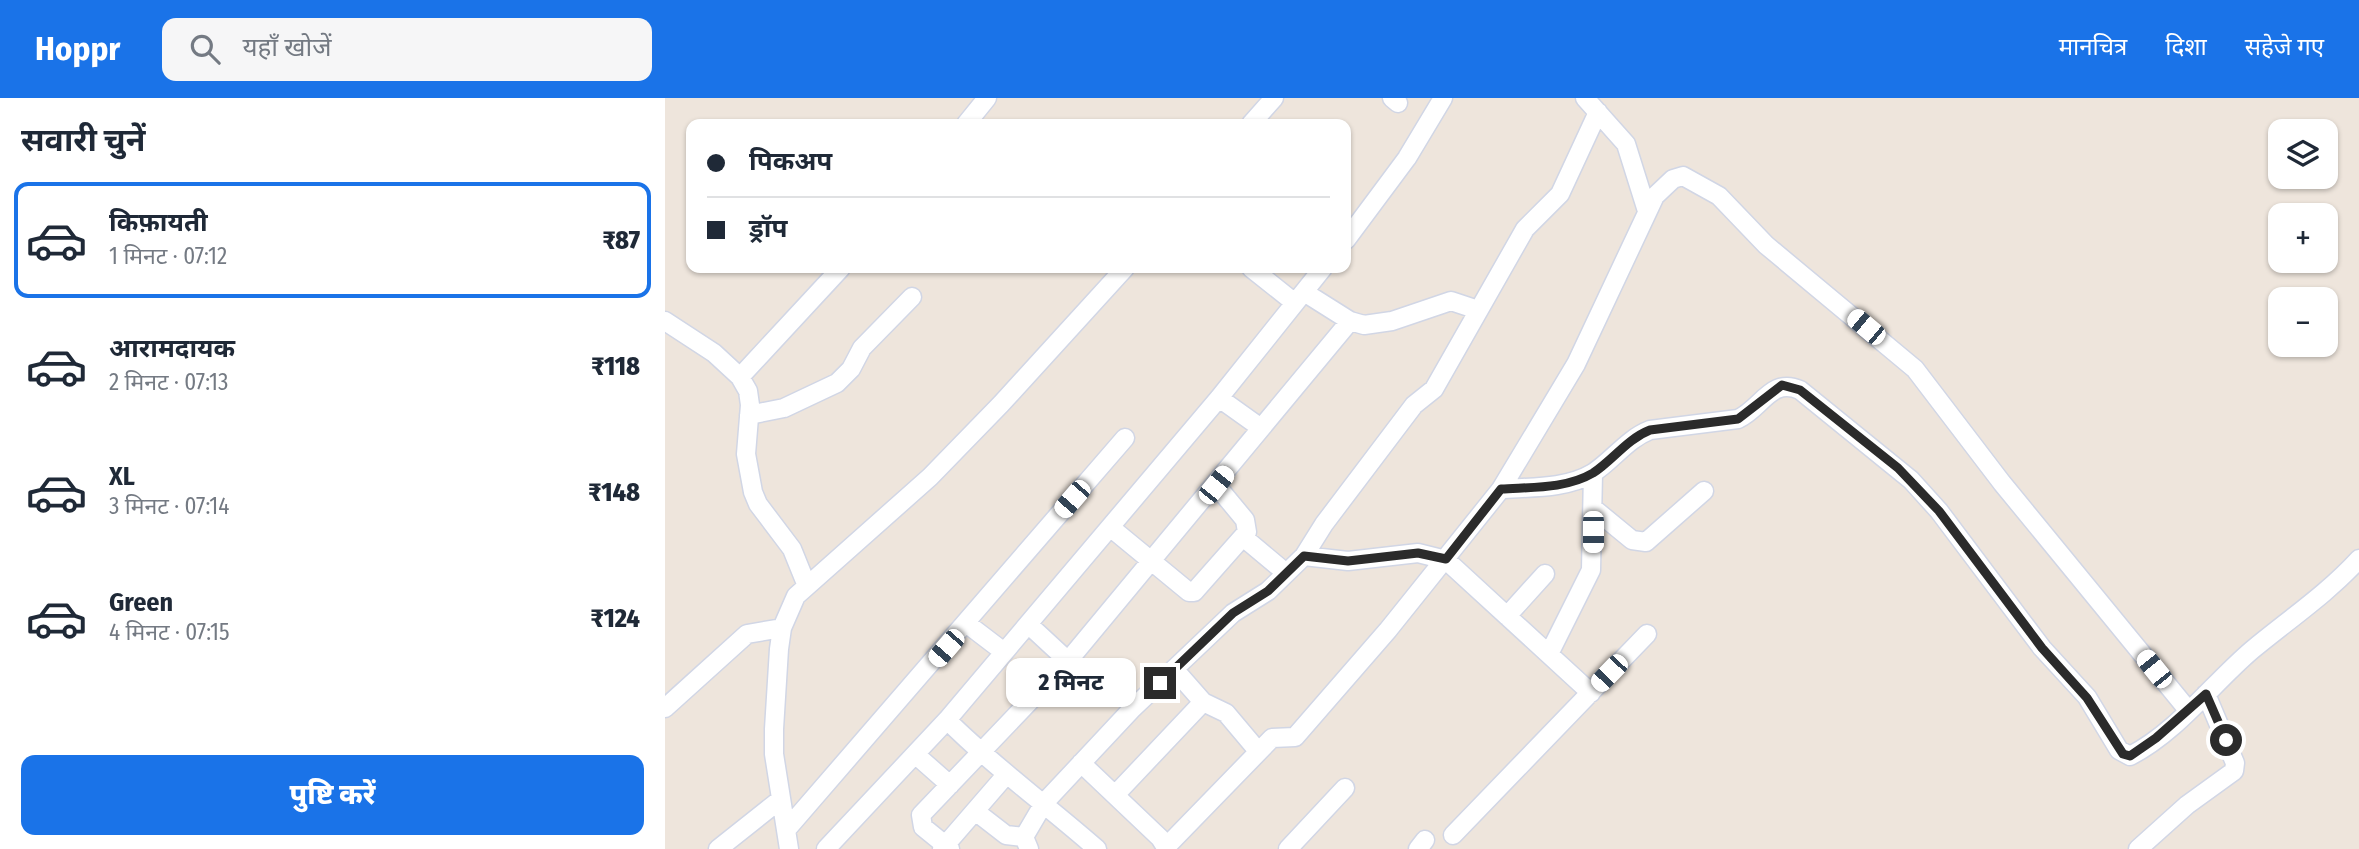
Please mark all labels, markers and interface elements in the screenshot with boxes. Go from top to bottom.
search box [162,18,652,81]
text: Hoppr [35,29,120,69]
icon: search [186,30,224,68]
text: यहाँ खोजें [242,32,331,63]
text: मानचित्र [2059,33,2127,61]
text: दिशा [2165,33,2207,61]
text: सहेजे गए [2245,33,2324,61]
map controls [2268,119,2338,357]
button: layers [2268,119,2338,189]
text: सवारी चुनें [21,121,145,159]
text: पिकअप [749,146,832,177]
button: + [2268,203,2338,273]
text: किफ़ायती [109,207,208,238]
icon: car [25,209,88,272]
text: ड्रॉप [749,213,787,244]
text: ₹87 [603,225,640,256]
text: 1 मिनट · 07:12 [109,242,227,270]
button: − [2268,287,2338,357]
car [1844,305,1889,349]
text: आरामदायक [109,333,235,364]
icon: car [25,335,88,398]
text: ₹118 [591,351,640,382]
text: 2 मिनट · 07:13 [109,368,228,396]
icon: car [25,461,88,524]
text: XL [109,461,135,492]
car [1195,462,1238,508]
car [1051,476,1094,522]
text: ₹148 [588,477,640,508]
text: 3 मिनट · 07:14 [109,492,229,520]
car [1583,511,1604,553]
icon: car [25,587,88,650]
text: Green [109,587,173,618]
text: ₹124 [591,603,640,634]
text: 4 मिनट · 07:15 [109,618,230,646]
car [925,625,968,671]
car [2133,646,2176,692]
car [1587,651,1632,695]
callout: 2 मिनट [1006,658,1135,708]
route end [1144,667,1176,699]
text: 2 मिनट [1039,668,1103,696]
route start [2210,724,2242,756]
button: पुष्टि करें [21,755,644,835]

